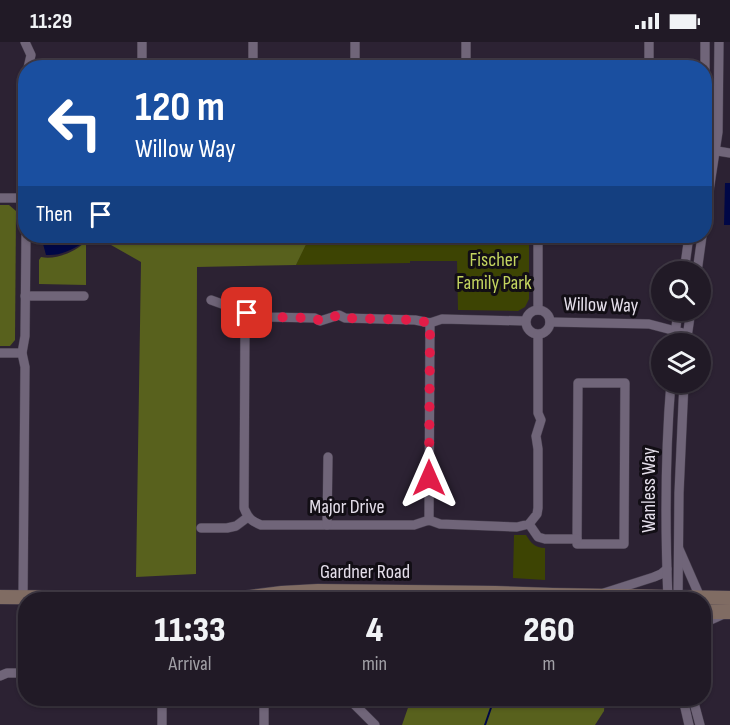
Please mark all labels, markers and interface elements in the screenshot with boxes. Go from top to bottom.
text: 11:29 [30,8,72,35]
text: 120 m [135,82,225,133]
icon: left [36,84,114,162]
text: Willow Way [135,133,236,165]
icon: arrive [84,198,117,231]
text: Then [36,201,72,228]
park label: Fischer Family Park [456,248,532,295]
map controls [651,261,711,393]
button: search [651,261,711,321]
pin [221,287,272,338]
street label: Willow Way [564,292,639,318]
icon: arrive [230,296,263,329]
button: layers [651,333,711,393]
position arrow [397,446,461,510]
street label: Wanless Way [637,447,661,533]
street label: Major Drive [309,495,385,519]
street label: Gardner Road [320,560,410,584]
text: 11:33 [154,609,226,652]
text: 4 [366,609,383,652]
text: 260 [523,609,575,652]
text: Arrival [168,652,211,676]
text: min [362,652,387,676]
text: m [543,652,555,676]

